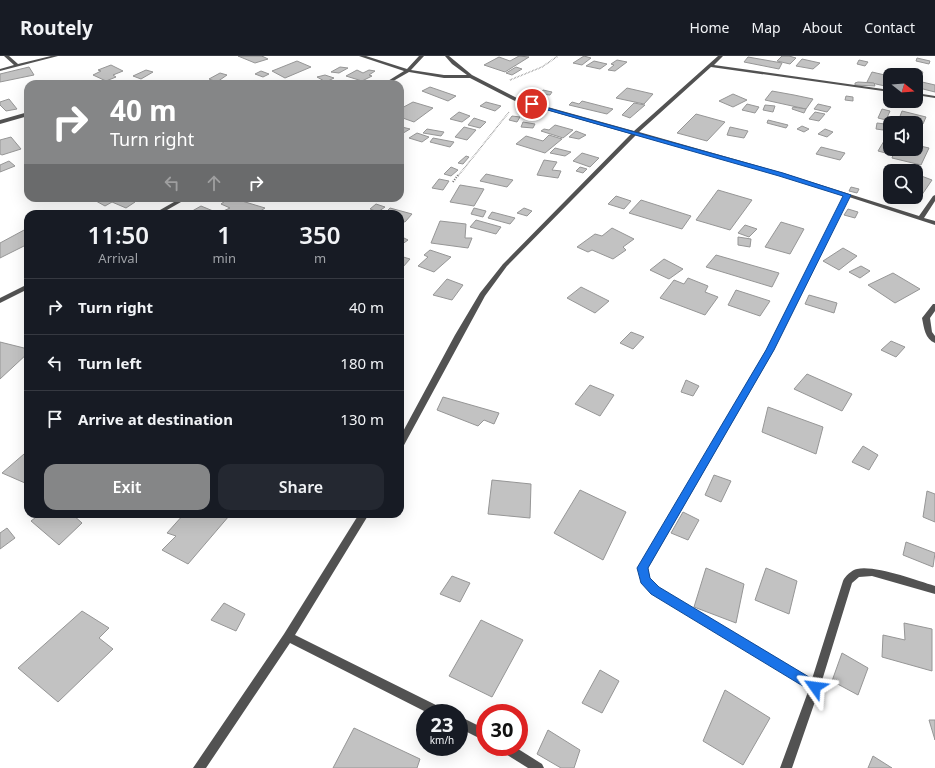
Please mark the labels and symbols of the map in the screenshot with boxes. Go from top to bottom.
north arrow [883,68,923,108]
pin [515,87,549,121]
position arrow [794,666,836,708]
speed limit sign: 30 [476,704,528,756]

